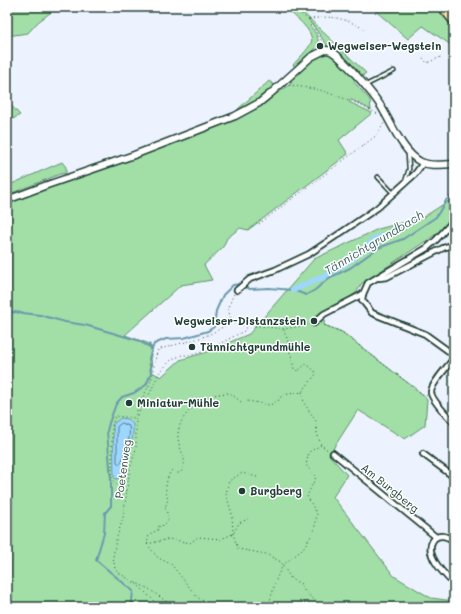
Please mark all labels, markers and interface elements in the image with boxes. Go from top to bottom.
place label: Wegweiser-Wegstein [328,38,441,53]
marker: Wegweiser-Wegstein [315,41,325,51]
water label: Tännichtgrundbach [321,206,426,278]
place label: Wegweiser-Distanzstein [174,313,306,328]
marker: Wegweiser-Distanzstein [309,316,319,326]
place label: Tännichtgrundmühle [200,339,311,354]
marker: Tännichtgrundmühle [187,342,197,352]
place label: Miniatur-Mühle [137,395,220,410]
marker: Miniatur-Mühle [124,398,134,408]
street label: Poetenweg [111,438,134,499]
street label: Am Burgberg [358,460,422,516]
place label: Burgberg [250,483,302,498]
marker: Burgberg [237,486,247,496]

